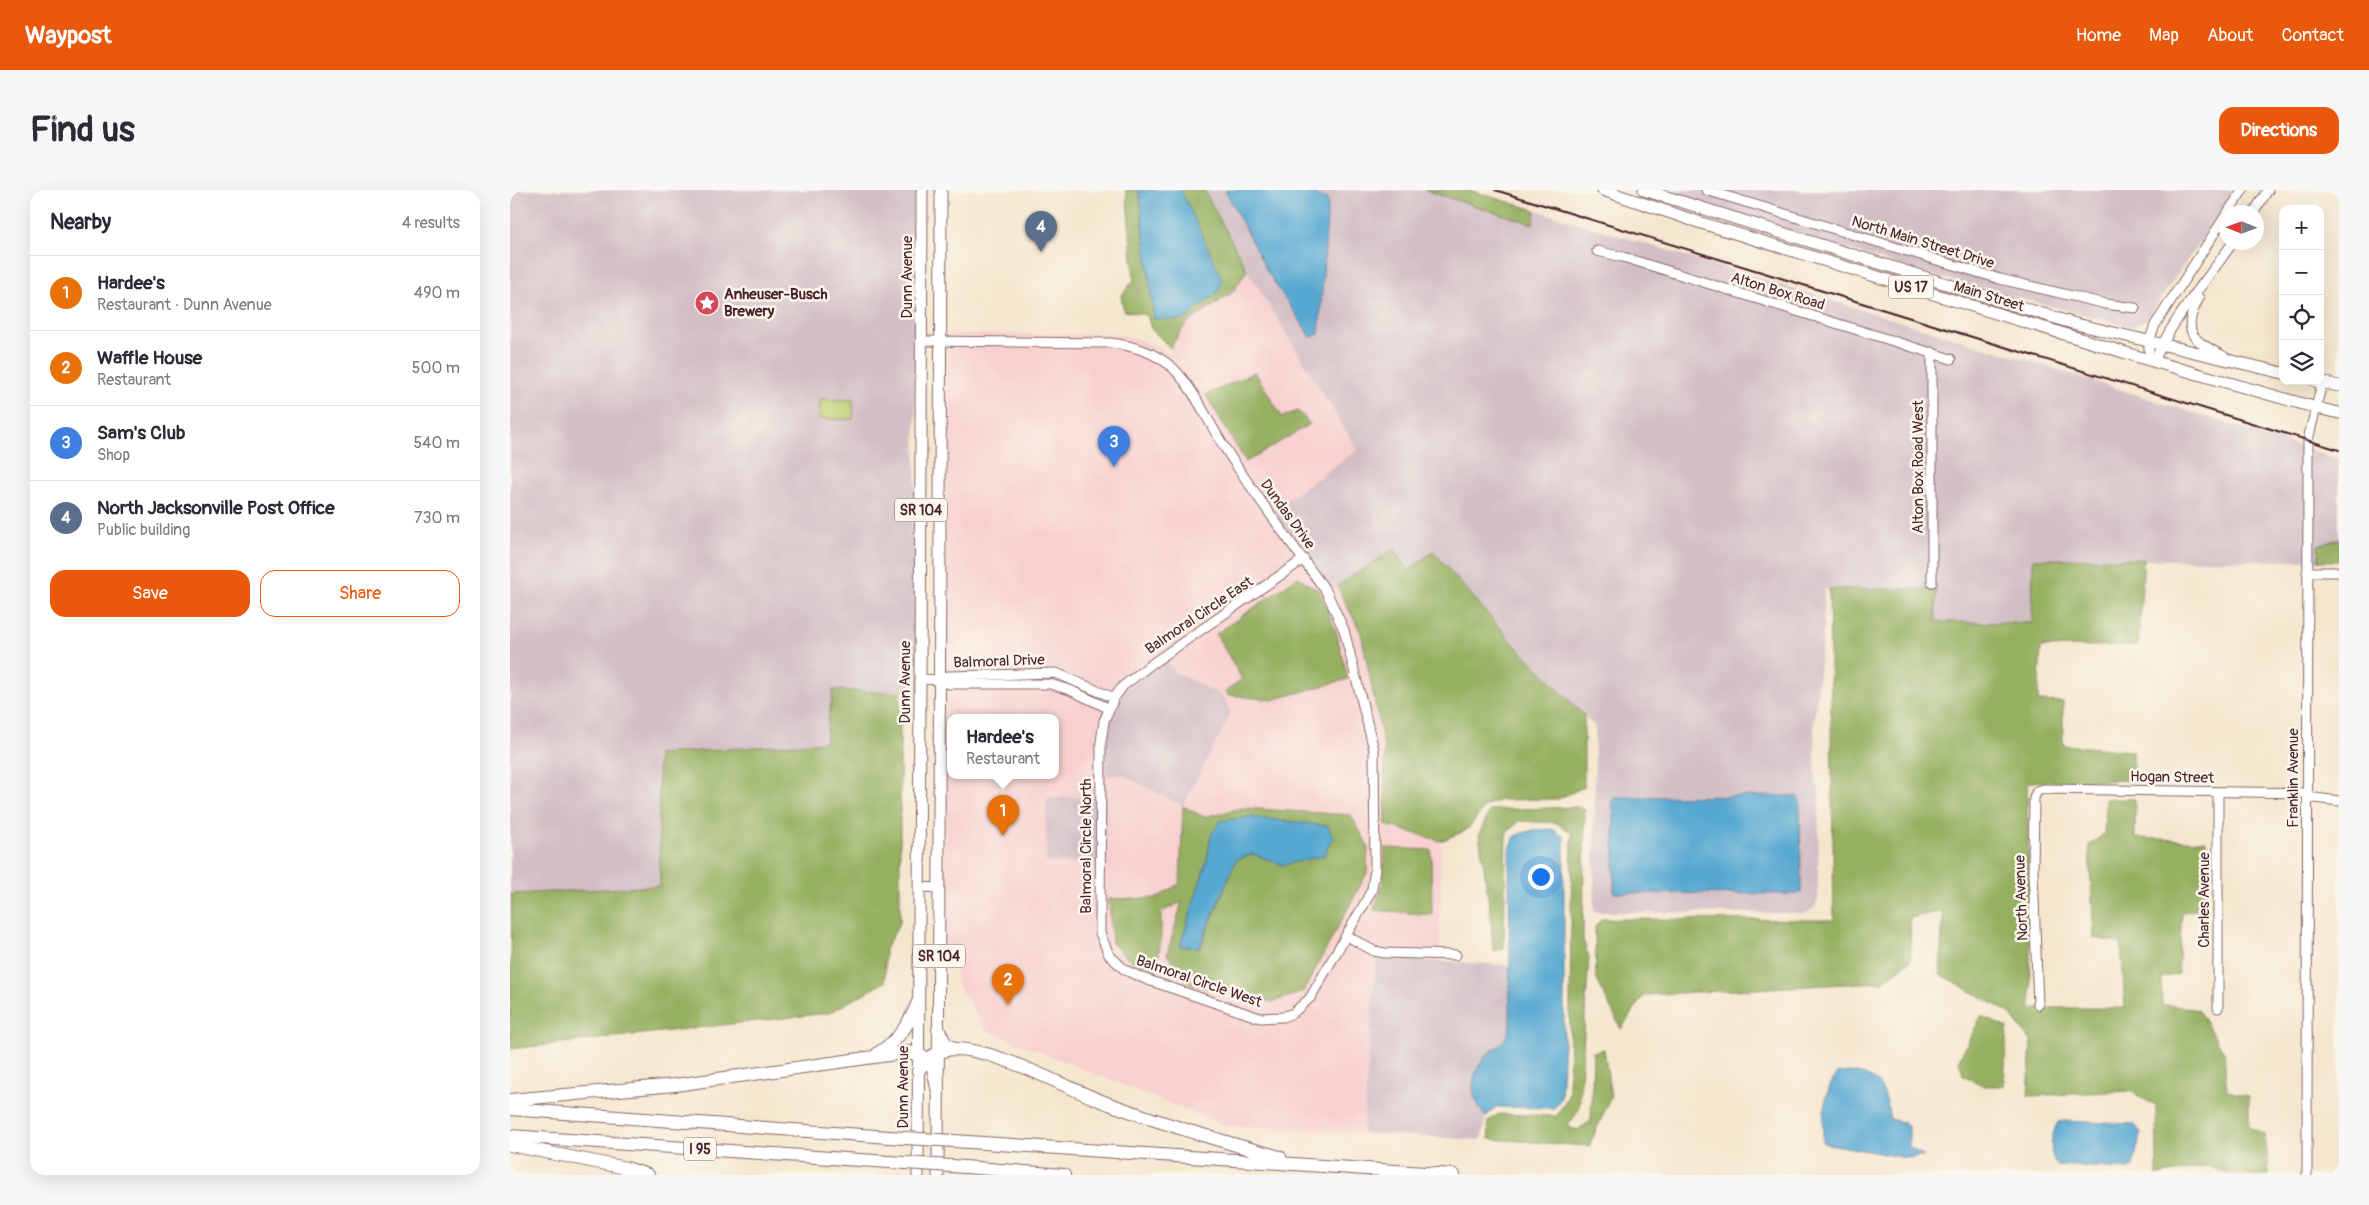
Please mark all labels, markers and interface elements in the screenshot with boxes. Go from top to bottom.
text: Waypost [25,21,112,50]
text: Home [2076,24,2121,47]
text: Map [2149,24,2179,47]
text: About [2207,24,2253,47]
text: Contact [2281,24,2344,47]
button: Directions [2219,107,2339,154]
text: Find us [30,108,135,152]
north arrow [2219,205,2264,250]
map controls [2279,205,2324,385]
button: + [2279,205,2324,250]
text: Nearby [50,209,111,236]
pin: 4 [1025,211,1057,252]
street label: North Main Street Drive [1849,212,1997,273]
text: 4 results [402,213,460,233]
street label: Dunn Avenue [898,235,917,319]
button: − [2279,250,2324,295]
street label: Alton Box Road [1729,268,1827,315]
text: Hardee's [97,271,165,295]
road number: US 17 [1888,275,1934,298]
street label: Main Street [1951,277,2027,316]
text: 1 [63,283,69,303]
text: 490 m [414,283,460,303]
place label: Anheuser-Busch Brewery [724,285,827,321]
place icon: Anheuser-Busch Brewery [694,290,720,316]
text: Restaurant · Dunn Avenue [97,295,272,315]
button: locate [2279,295,2324,340]
button: layers [2279,340,2324,385]
text: Waffle House [97,346,202,370]
text: 2 [62,358,70,378]
text: 500 m [412,358,460,378]
text: Restaurant [97,370,171,390]
street label: Alton Box Road West [1909,399,1928,534]
text: Sam's Club [97,421,185,445]
pin: 3 [1098,426,1130,467]
text: 3 [62,433,70,453]
text: 540 m [413,433,460,453]
text: Shop [97,445,130,465]
street label: Dundas Drive [1256,476,1320,553]
text: North Jacksonville Post Office [97,496,335,520]
road number: SR 104 [895,498,947,522]
text: 4 [61,508,71,528]
text: 730 m [414,508,460,528]
text: Public building [97,520,190,540]
button: Save [50,570,250,617]
button: Share [260,570,460,617]
street label: Balmoral Circle East [1142,572,1258,659]
street label: Dunn Avenue [896,640,915,724]
street label: Balmoral Drive [953,650,1046,673]
popup [947,714,1059,779]
text: Hardee's [966,725,1034,749]
street label: Franklin Avenue [2284,728,2303,828]
text: Restaurant [966,749,1040,769]
street label: Hogan Street [2130,767,2215,788]
street label: Balmoral Circle North [1077,778,1096,914]
pin: 1 [987,795,1019,836]
street label: Charles Avenue [2195,852,2214,948]
street label: North Avenue [2010,854,2032,941]
your location [1528,864,1554,890]
road number: SR 104 [913,944,965,968]
street label: Balmoral Circle West [1134,951,1265,1012]
pin: 2 [992,964,1024,1005]
street label: Dunn Avenue [894,1045,913,1129]
road number: I 95 [684,1138,716,1161]

